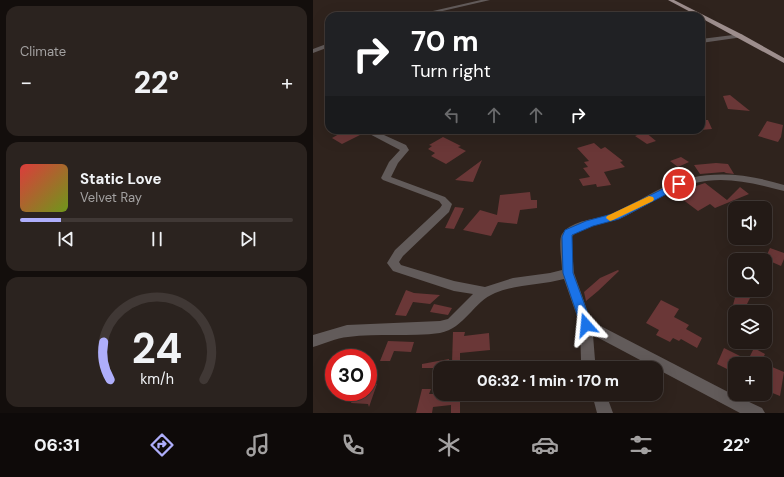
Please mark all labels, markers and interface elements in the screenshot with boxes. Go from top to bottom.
text: 70 m [411,23,479,60]
icon: right [345,28,397,80]
text: Climate [20,43,66,60]
text: Turn right [411,59,491,83]
text: 22° [134,63,179,102]
text: − [20,68,32,97]
text: + [281,68,293,97]
icon: left [441,104,463,126]
icon: ahead [483,104,505,126]
icon: ahead [525,104,547,126]
icon: right [567,104,589,126]
pin [662,167,696,201]
text: Static Love [80,169,161,189]
icon: arrive [668,173,690,195]
text: Velvet Ray [80,189,142,206]
map controls [728,201,772,401]
button: sound [728,201,772,245]
icon: previous [55,228,77,250]
icon: pause [146,228,168,250]
icon: next [237,228,259,250]
button: search [728,253,772,297]
position arrow [565,304,607,346]
button: layers [728,305,772,349]
text: 24 [131,322,182,376]
speed limit sign: 30 [325,349,377,401]
button: + [728,357,772,401]
text: km/h [140,370,173,388]
text: 06:32 · 1 min · 170 m [477,371,619,391]
icon: directions [148,431,176,459]
icon: music [244,431,272,459]
icon: phone [339,431,367,459]
icon: climate [435,431,463,459]
icon: car [531,431,559,459]
icon: filters [627,431,655,459]
text: 06:31 [34,433,80,457]
text: 22° [723,433,750,457]

